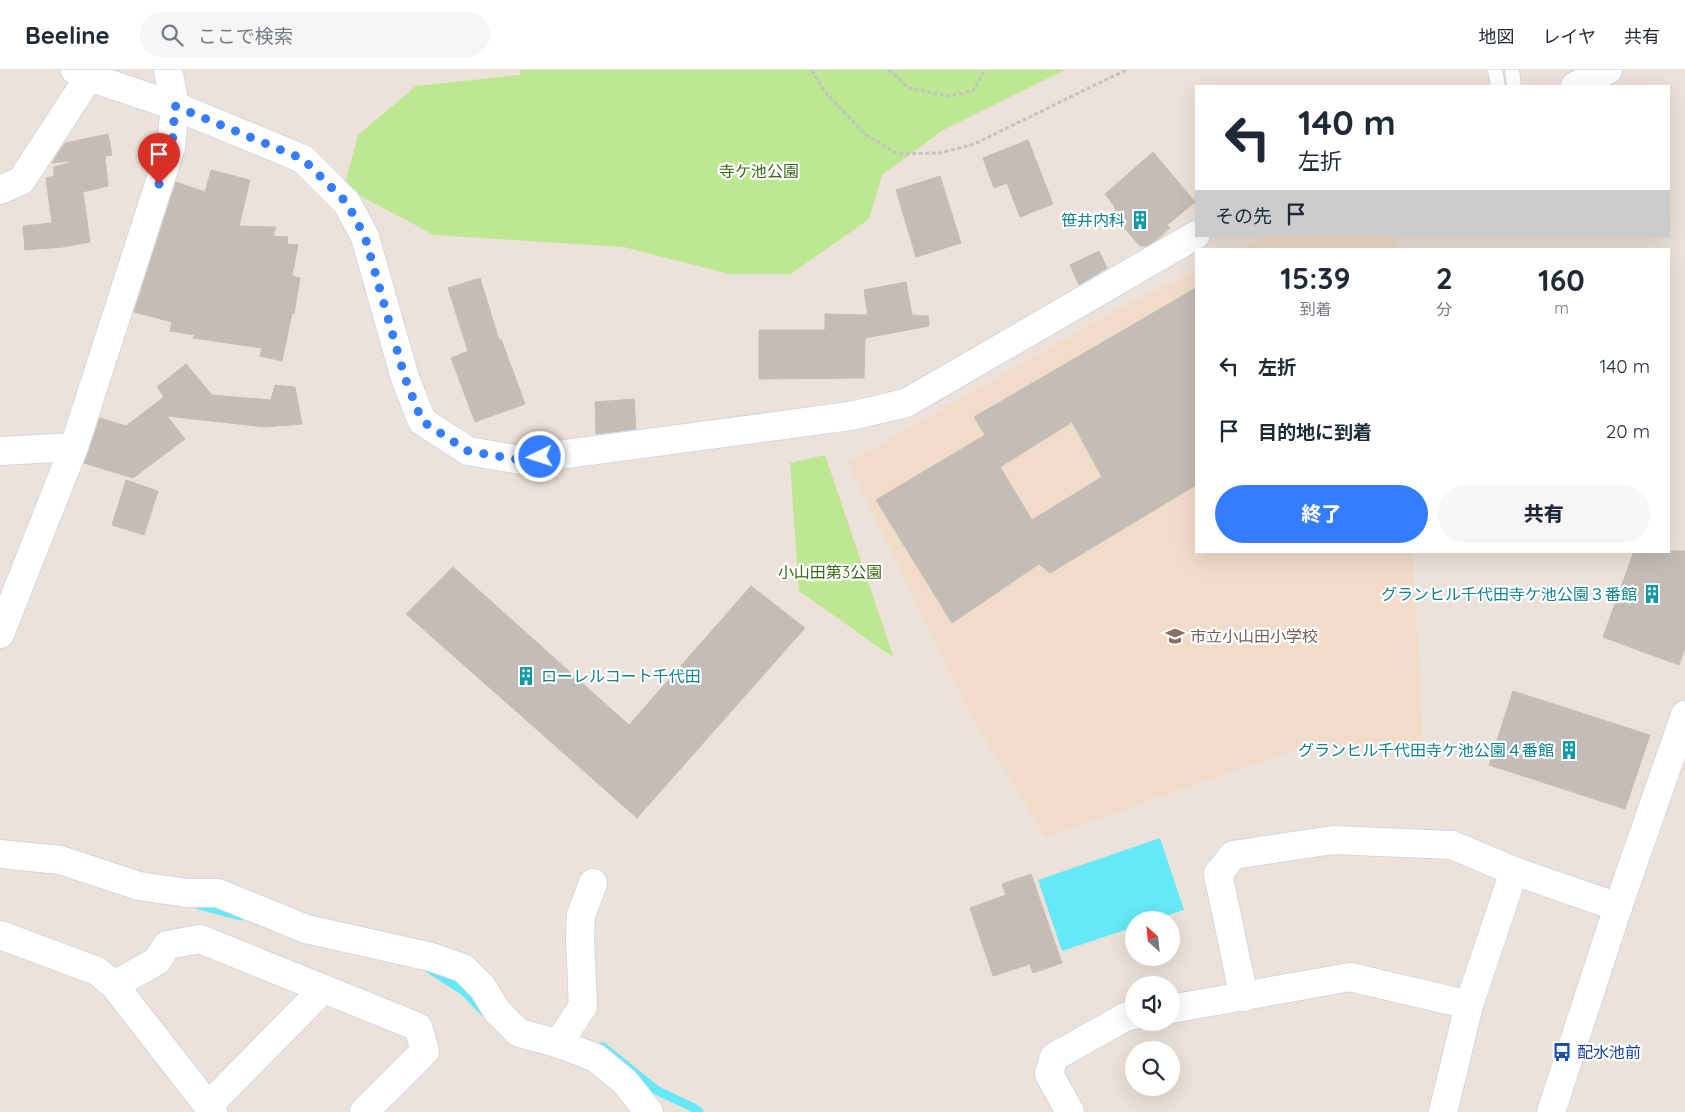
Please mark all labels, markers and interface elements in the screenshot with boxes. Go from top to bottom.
search box [140,12,490,57]
text: Beeline [25,20,110,50]
icon: search [158,21,186,49]
text: ここで検索 [198,24,293,48]
text: 地図 [1479,25,1515,48]
text: レイヤ [1543,25,1596,48]
text: 共有 [1624,25,1660,48]
text: 140 m [1298,100,1396,144]
icon: left [1215,105,1280,170]
pin [138,133,180,184]
icon: arrive [145,140,173,168]
text: 左折 [1298,147,1342,175]
park label: 寺ケ池公園 [719,161,799,181]
icon: arrive [1282,200,1310,228]
text: その先 [1215,204,1272,228]
building icon: 笹井内科 [1129,209,1151,231]
place label: 笹井内科 [1061,210,1125,230]
text: 15:39 [1280,259,1351,297]
text: 2 [1436,259,1453,297]
text: 160 [1538,261,1585,299]
text: m [1554,298,1569,318]
text: 到着 [1299,299,1331,319]
text: 分 [1436,299,1452,319]
icon: left [1215,352,1243,380]
text: 140 m [1599,354,1650,378]
text: 左折 [1258,355,1296,379]
icon: arrive [1215,417,1243,445]
text: 20 m [1606,419,1650,443]
text: 目的地に到着 [1258,420,1372,444]
position arrow [513,430,565,482]
button: 終了 [1215,485,1428,543]
button: 共有 [1438,485,1650,543]
park label: 小山田第3公園 [778,562,882,582]
building icon: グランヒル千代田寺ケ池公園３番館 [1641,583,1663,605]
place label: グランヒル千代田寺ケ池公園３番館 [1381,584,1637,604]
school or university icon: 市立小山田小学校 [1164,625,1186,647]
place label: 市立小山田小学校 [1190,626,1318,646]
building icon: ローレルコート千代田 [515,665,537,687]
place label: ローレルコート千代田 [541,666,701,686]
building icon: グランヒル千代田寺ケ池公園４番館 [1558,739,1580,761]
place label: グランヒル千代田寺ケ池公園４番館 [1298,740,1554,760]
north arrow [1125,911,1180,966]
map controls [1125,911,1180,1096]
button: sound [1125,976,1180,1031]
button: search [1125,1041,1180,1096]
bus stop icon: 配水池前 [1551,1041,1573,1063]
place label: 配水池前 [1577,1042,1641,1062]

